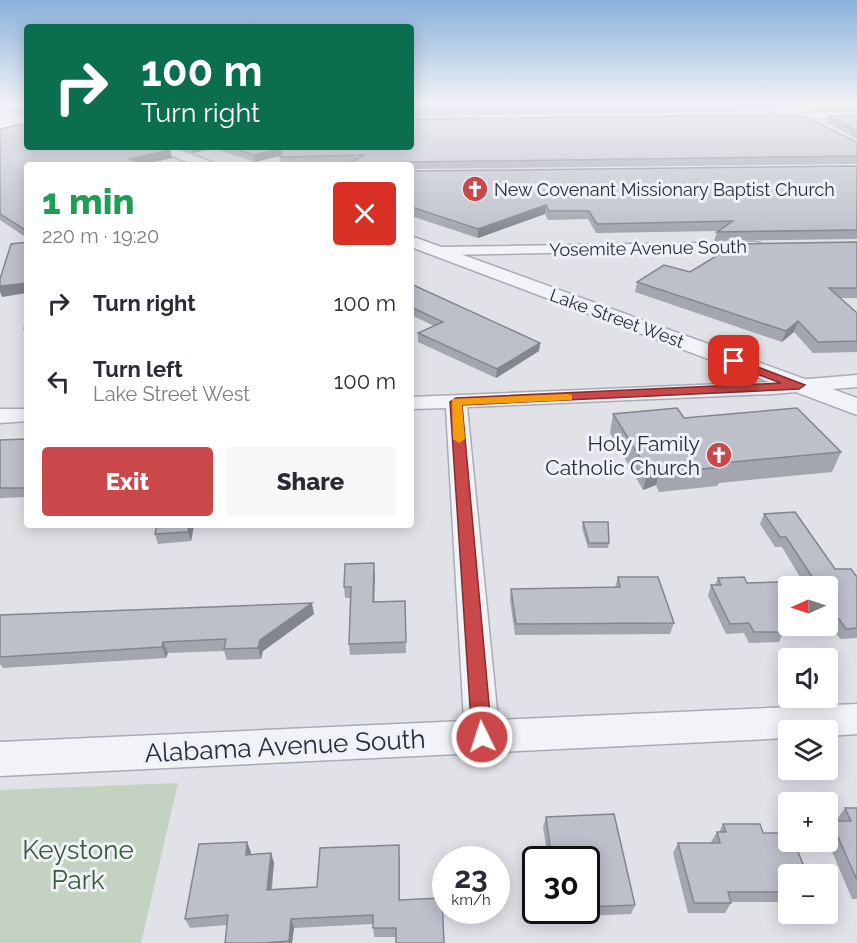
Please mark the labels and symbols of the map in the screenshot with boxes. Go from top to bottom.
church icon: New Covenant Missionary Baptist Church [460,174,490,204]
place label: New Covenant Missionary Baptist Church [494,179,835,200]
street label: Yosemite Avenue South [549,236,747,260]
street label: Lake Street West [547,284,687,352]
pin [708,335,759,386]
place label: Holy Family Catholic Church [545,431,700,480]
church icon: Holy Family Catholic Church [704,440,734,470]
north arrow [778,576,838,636]
position arrow [450,705,514,769]
street label: Alabama Avenue South [144,724,426,768]
park label: Keystone Park [22,835,134,895]
speed limit sign: 30 [522,846,600,924]

